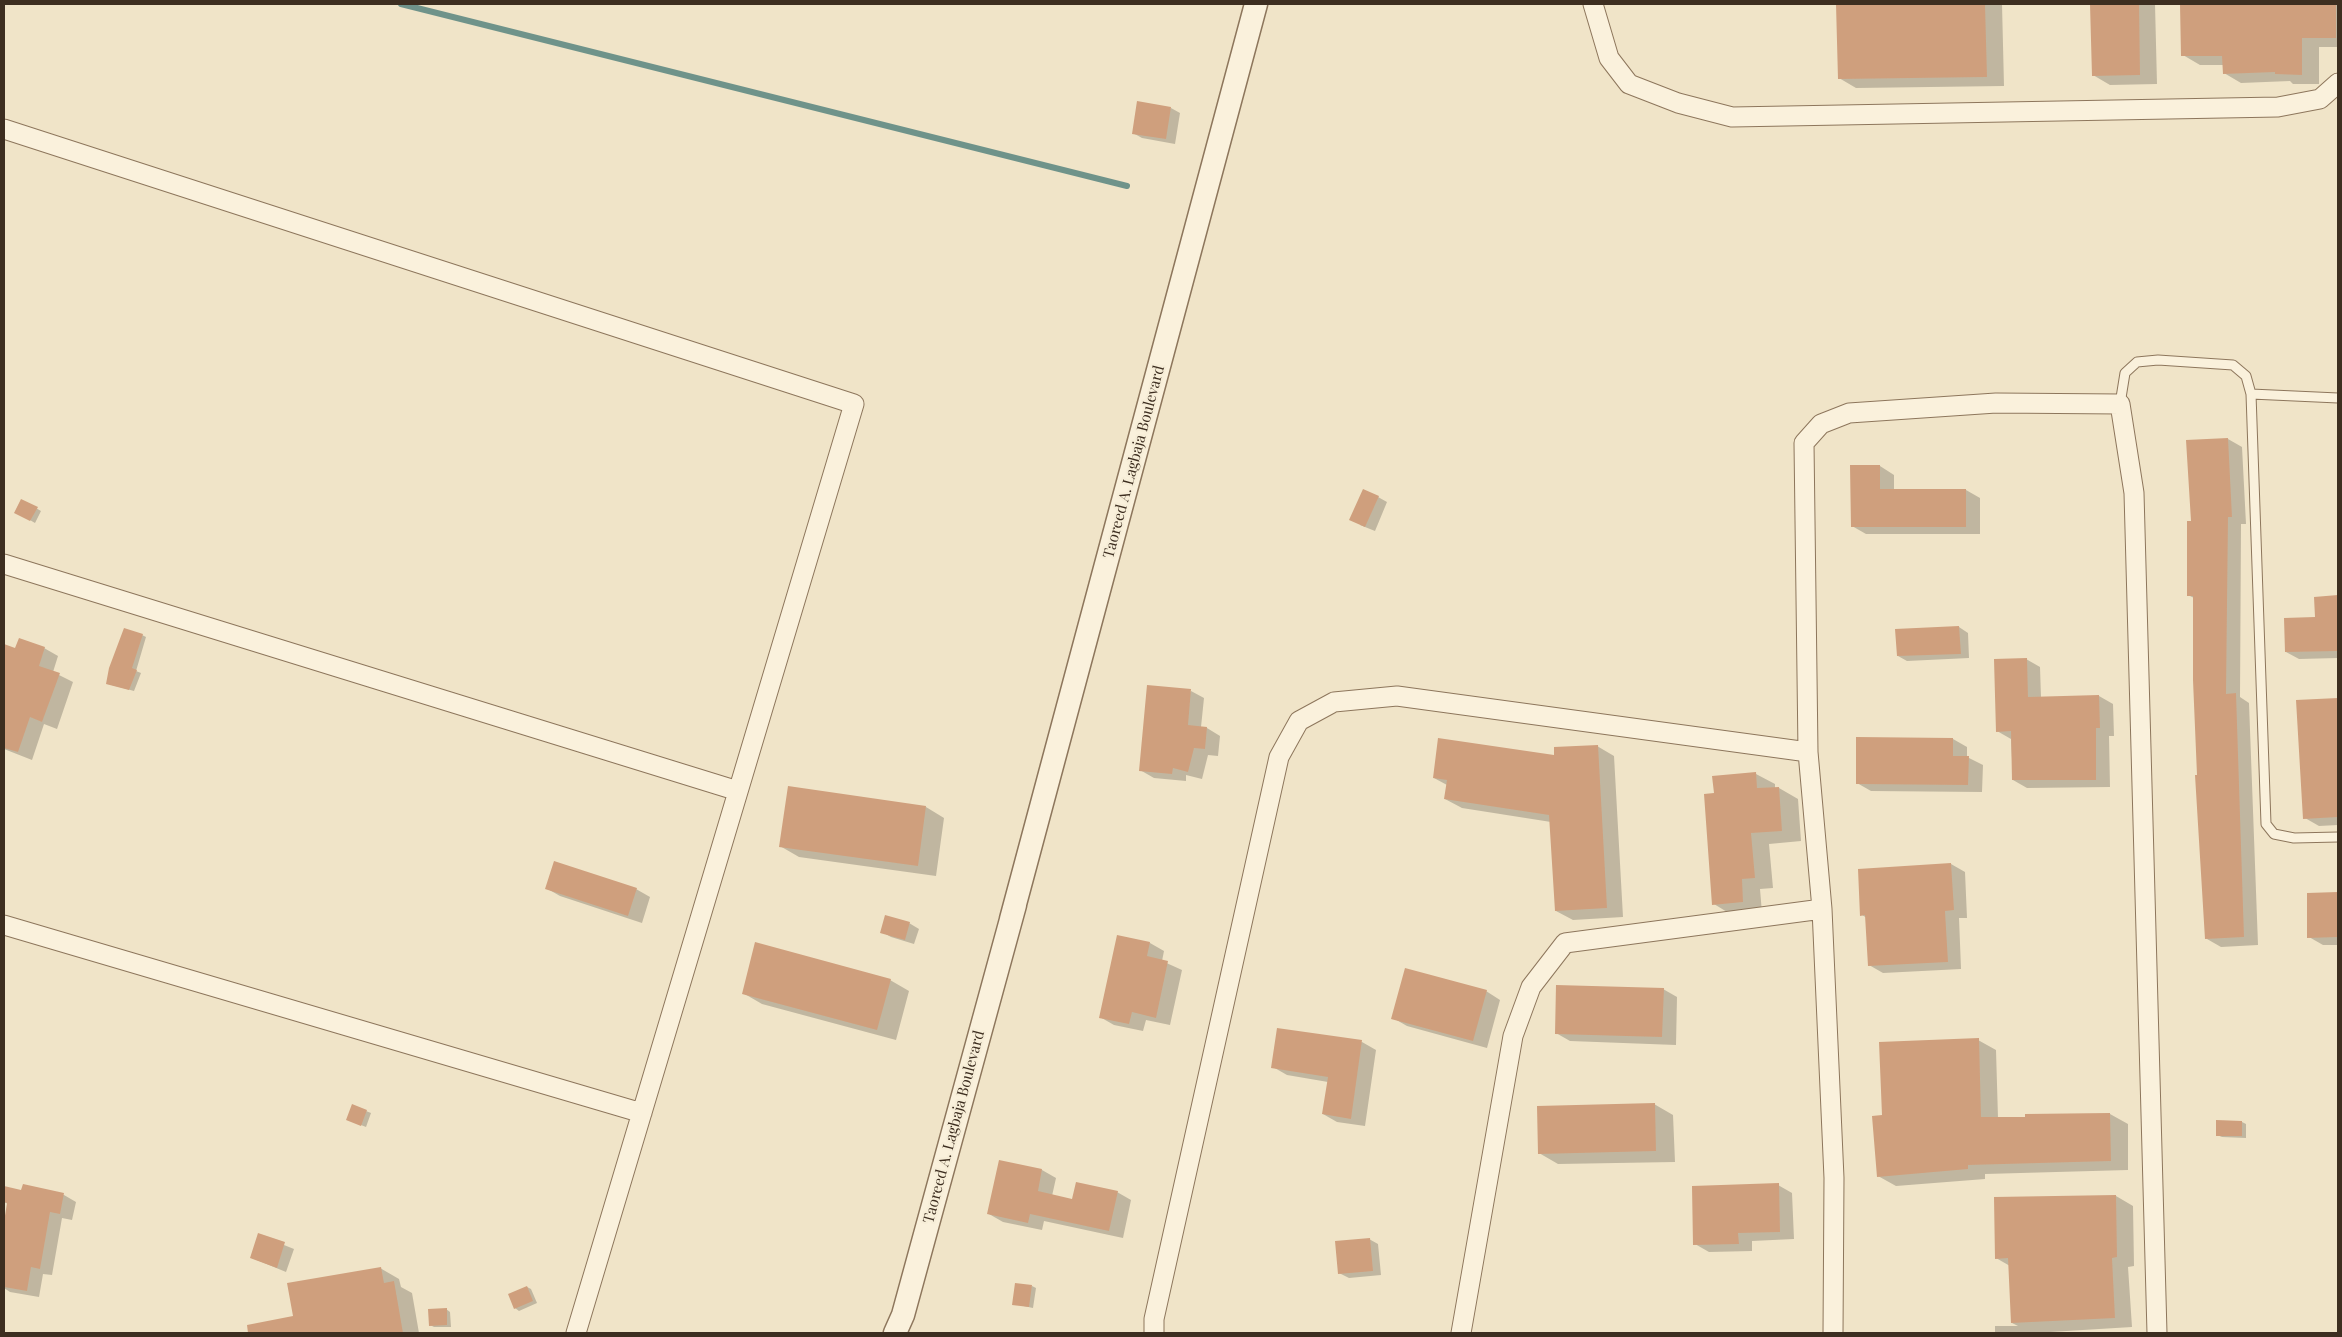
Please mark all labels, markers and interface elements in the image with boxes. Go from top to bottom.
street label: Taoreed A. Lagbaja Boulevard [1100,364,1168,560]
street label: Taoreed A. Lagbaja Boulevard [920,1029,988,1225]

